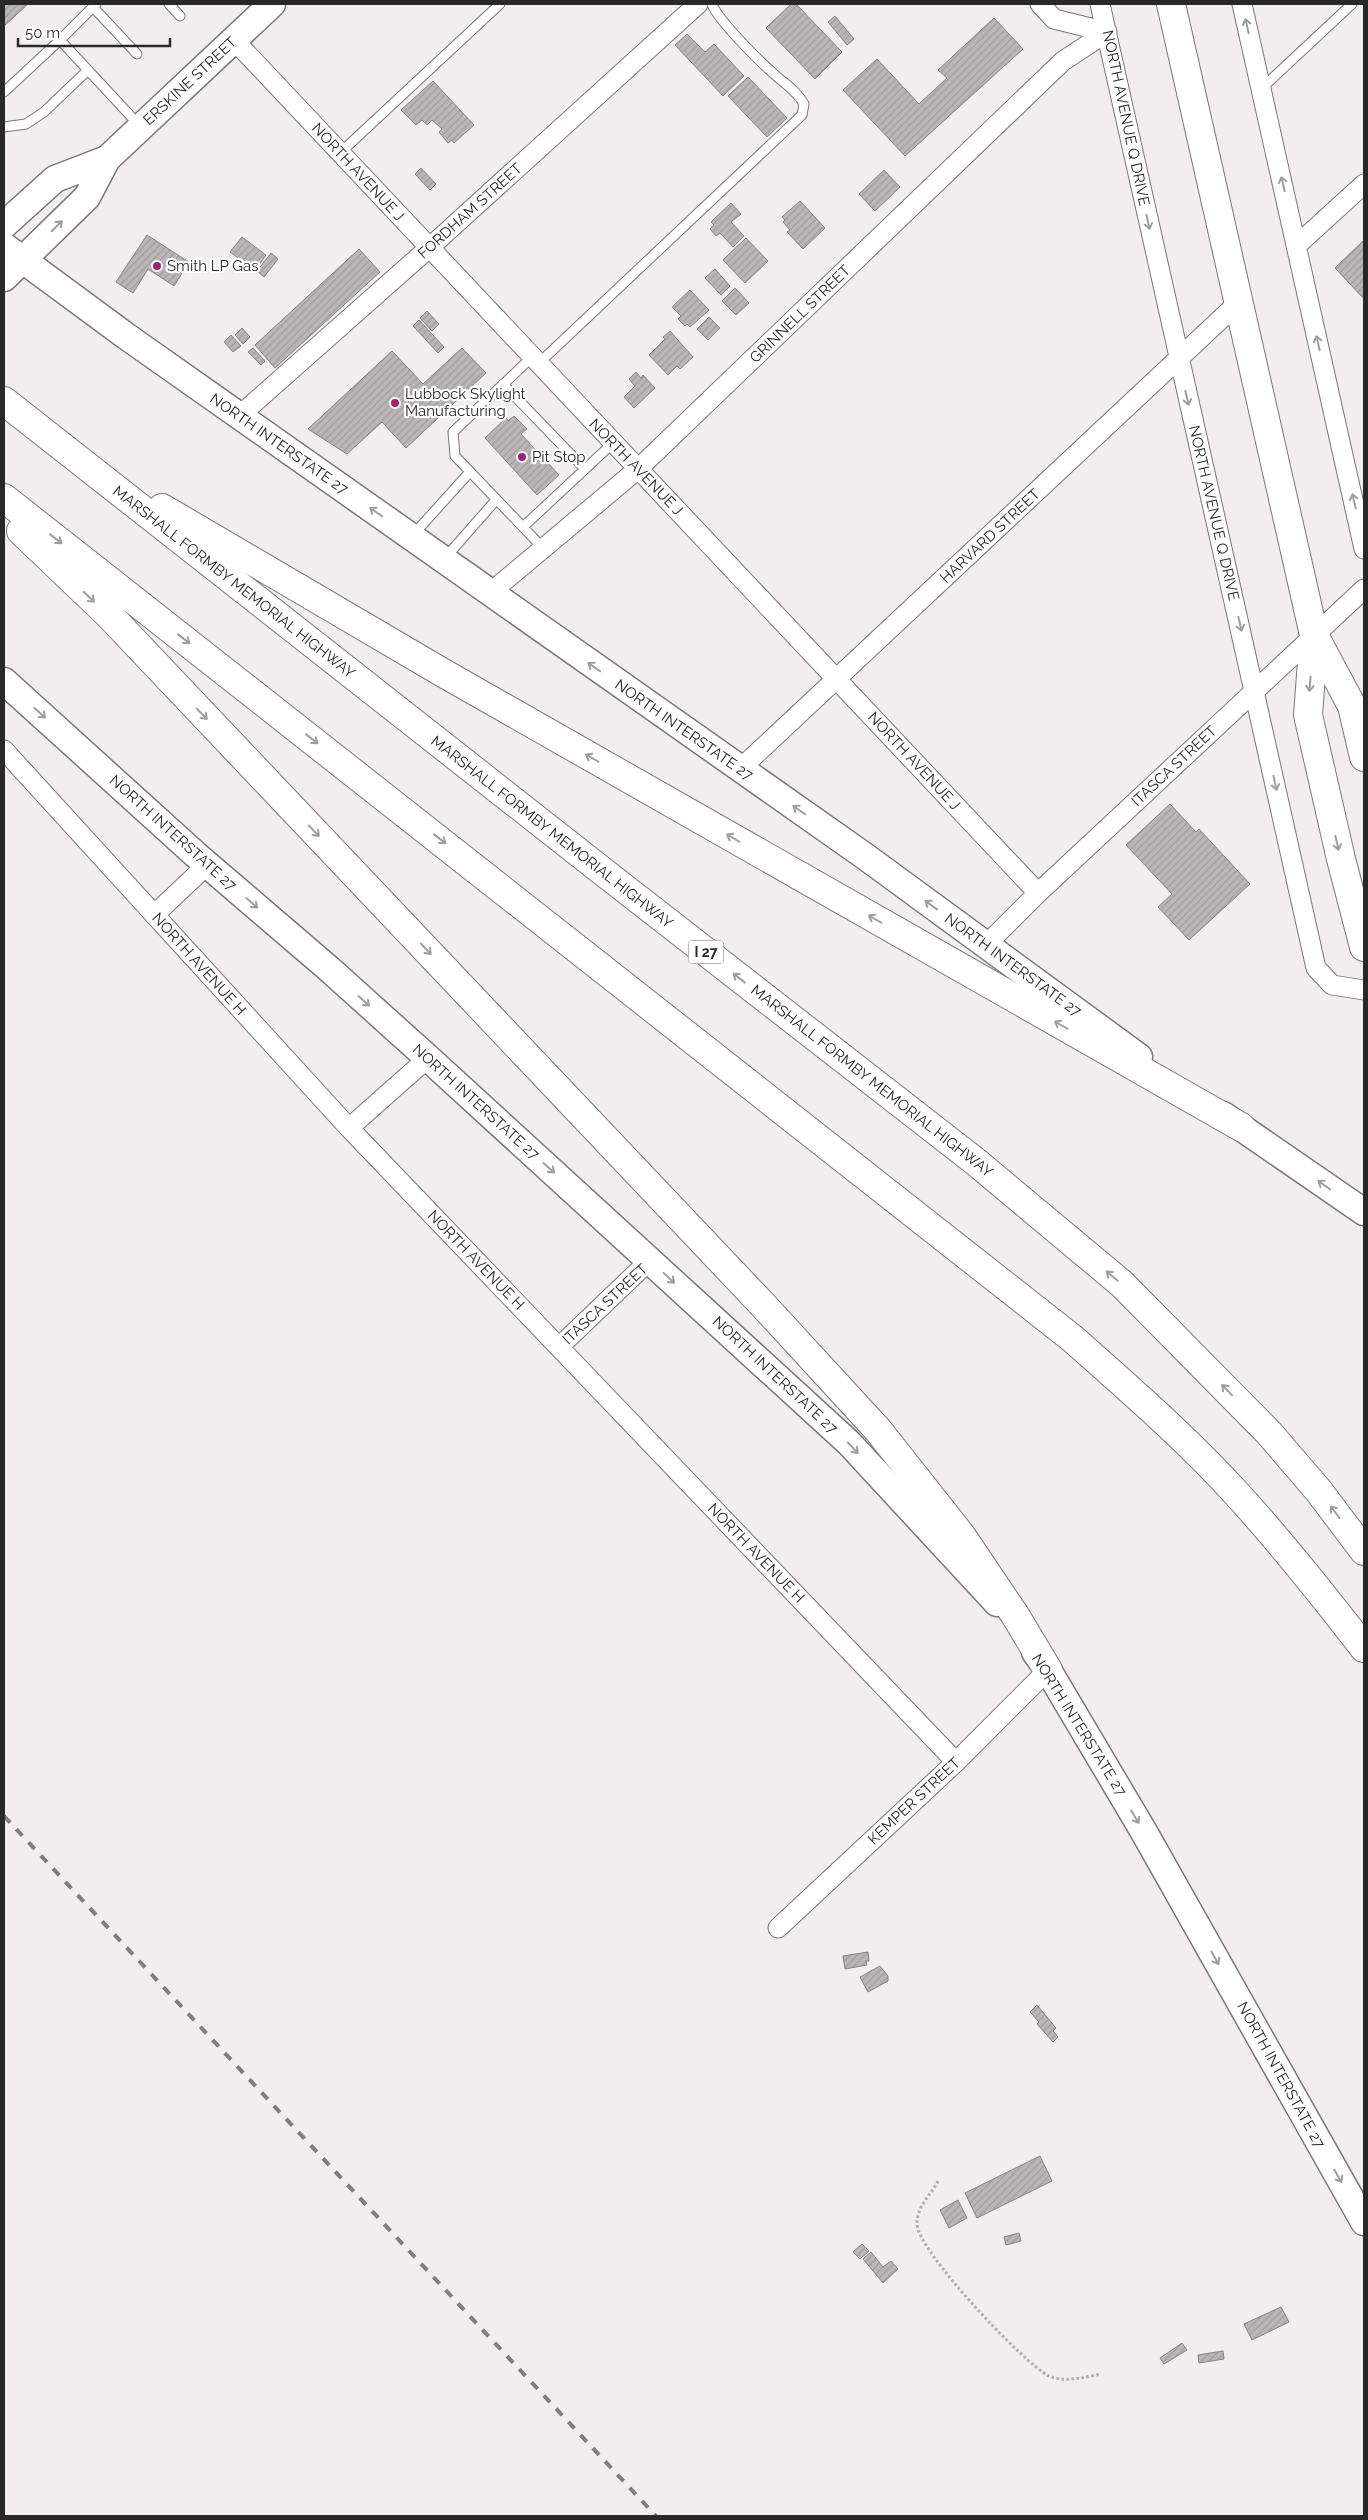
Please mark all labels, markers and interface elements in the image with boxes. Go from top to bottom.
scale bar [18,15,170,47]
one-way arrow [1242,18,1251,34]
text: 50 m [25,24,60,42]
street label: NORTH AVENUE Q DRIVE [1099,29,1153,207]
street label: ERSKINE STREET [139,33,241,129]
street label: NORTH AVENUE J [308,119,408,225]
street label: FORDHAM STREET [414,159,526,263]
one-way arrow [1277,177,1287,193]
one-way arrow [1144,214,1153,230]
one-way arrow [51,220,63,232]
place label: Smith LP Gas [167,257,258,275]
marker: Smith LP Gas [151,260,163,272]
street label: GRINNELL STREET [746,261,854,367]
one-way arrow [1313,335,1322,351]
place label: Lubbock Skylight Manufacturing [405,385,526,420]
street label: NORTH INTERSTATE 27 [207,390,351,498]
one-way arrow [1183,390,1192,406]
marker: Lubbock Skylight Manufacturing [389,397,401,409]
street label: NORTH AVENUE J [585,415,687,519]
street label: NORTH AVENUE Q DRIVE [1185,424,1243,602]
place label: Pit Stop [532,448,586,466]
marker: Pit Stop [516,451,528,463]
street label: MARSHALL FORMBY MEMORIAL HIGHWAY [109,482,359,682]
street label: HARVARD STREET [936,485,1044,587]
one-way arrow [1348,494,1358,510]
one-way arrow [369,507,383,518]
one-way arrow [49,534,63,544]
one-way arrow [83,591,96,603]
one-way arrow [1236,616,1245,632]
one-way arrow [177,634,191,644]
one-way arrow [587,662,601,672]
one-way arrow [1306,675,1315,691]
street label: NORTH INTERSTATE 27 [612,676,756,784]
one-way arrow [196,707,208,720]
one-way arrow [33,708,46,719]
street label: NORTH AVENUE J [864,708,964,814]
street label: ITASCA STREET [1128,722,1220,810]
street label: MARSHALL FORMBY MEMORIAL HIGHWAY [427,732,677,932]
one-way arrow [305,734,319,744]
one-way arrow [586,752,600,762]
street label: NORTH INTERSTATE 27 [106,771,240,895]
one-way arrow [1271,775,1280,791]
one-way arrow [792,805,806,815]
one-way arrow [308,825,320,838]
one-way arrow [726,833,741,843]
one-way arrow [433,834,446,845]
one-way arrow [1333,834,1342,850]
one-way arrow [246,898,259,909]
one-way arrow [924,900,938,910]
street label: NORTH AVENUE H [148,909,250,1019]
street label: NORTH INTERSTATE 27 [941,909,1085,1021]
one-way arrow [868,913,882,923]
road number: I 27 [688,940,724,964]
one-way arrow [420,943,432,956]
one-way arrow [733,972,746,983]
street label: MARSHALL FORMBY MEMORIAL HIGHWAY [747,981,997,1181]
one-way arrow [358,995,371,1006]
one-way arrow [1054,1020,1069,1030]
street label: NORTH INTERSTATE 27 [409,1040,543,1164]
one-way arrow [543,1163,556,1174]
one-way arrow [1317,1180,1331,1190]
street label: NORTH AVENUE H [424,1206,528,1314]
street label: ITASCA STREET [559,1260,651,1348]
one-way arrow [1106,1270,1119,1281]
one-way arrow [663,1272,676,1284]
street label: NORTH INTERSTATE 27 [709,1312,841,1438]
one-way arrow [1221,1384,1233,1397]
one-way arrow [847,1441,859,1454]
street label: NORTH AVENUE H [704,1499,808,1607]
one-way arrow [1329,1506,1340,1519]
street label: NORTH INTERSTATE 27 [1028,1651,1130,1799]
street label: KEMPER STREET [864,1754,964,1848]
one-way arrow [1130,1810,1140,1825]
one-way arrow [1211,1951,1221,1965]
street label: NORTH INTERSTATE 27 [1233,1999,1329,2151]
one-way arrow [1334,2168,1344,2183]

